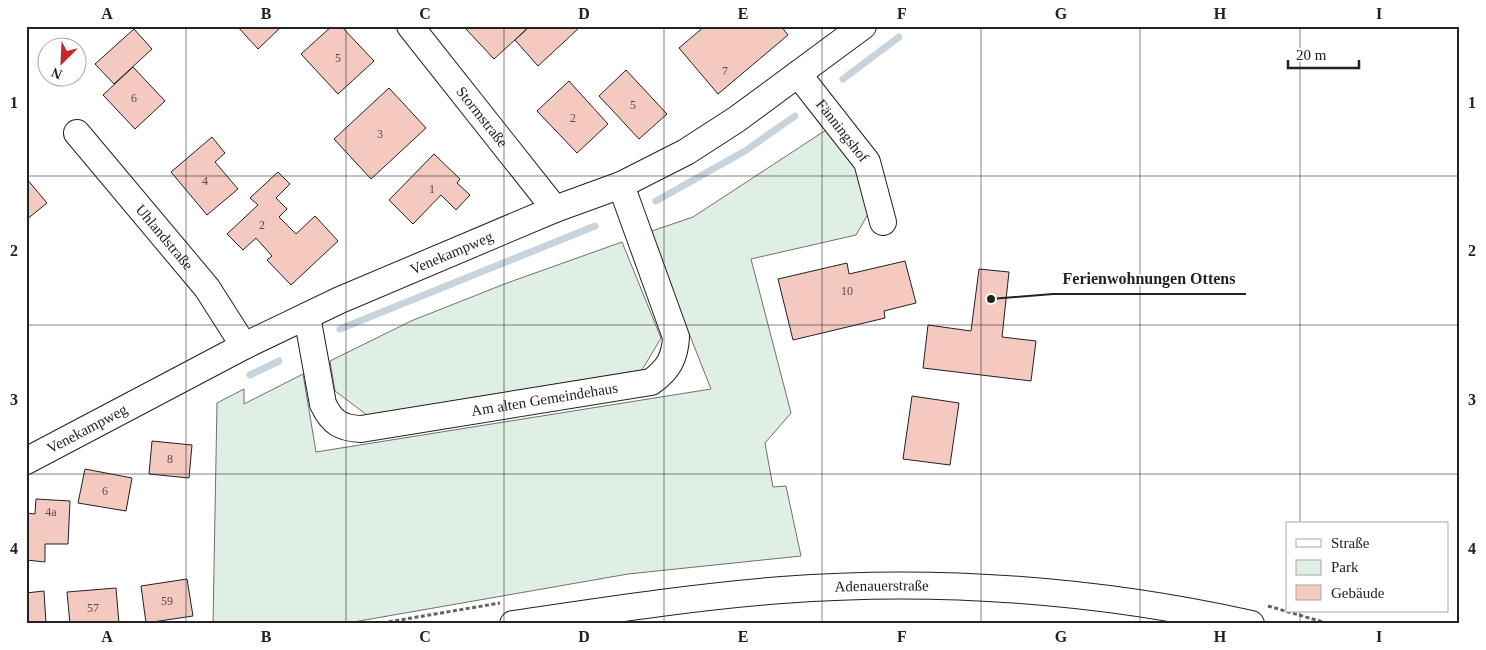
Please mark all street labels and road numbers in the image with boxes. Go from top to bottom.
street label: Stormstraße [453,84,511,151]
street label: Fänningshof [813,96,872,165]
street label: Uhlandstraße [133,201,196,273]
street label: Venekampweg [408,228,496,277]
street label: Am alten Gemeindehaus [470,379,619,419]
street label: Venekampweg [44,401,130,456]
street label: Adenauerstraße [834,577,929,595]

